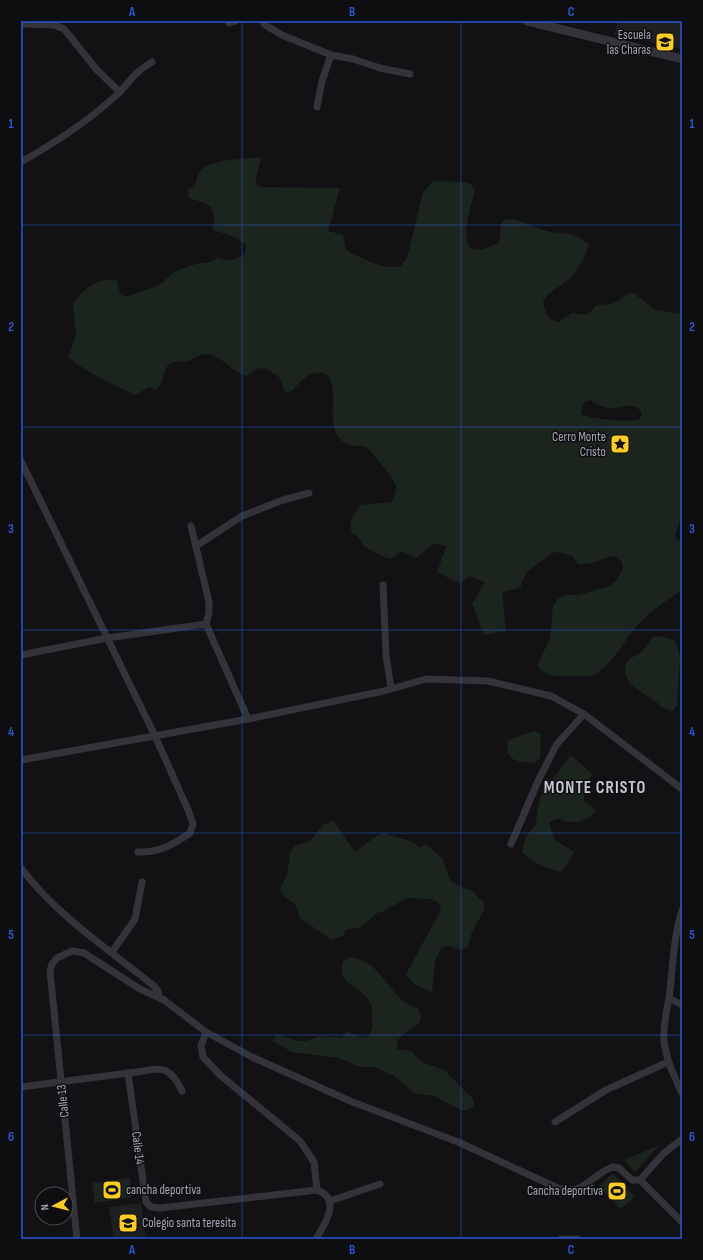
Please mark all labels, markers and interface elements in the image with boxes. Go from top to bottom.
text: A [128,4,136,20]
text: B [349,4,355,20]
text: C [568,4,575,20]
place label: Escuela las Charas [607,27,651,58]
school or university icon: Escuela las Charas [654,31,676,53]
text: 1 [8,116,14,132]
text: 1 [689,116,695,132]
text: 2 [8,319,14,335]
text: 2 [689,319,695,335]
place label: Cerro Monte Cristo [552,429,606,460]
place icon: Cerro Monte Cristo [609,433,631,455]
text: 3 [8,521,14,537]
text: 3 [689,521,695,537]
text: 4 [8,724,14,740]
text: 4 [689,724,695,740]
district label: MONTE CRISTO [544,778,646,798]
text: 5 [8,927,14,943]
text: 5 [689,927,695,943]
street label: Calle 13 [53,1084,73,1118]
text: 6 [8,1129,14,1145]
text: 6 [689,1129,695,1145]
street label: Calle 14 [128,1131,148,1166]
sports icon: cancha deportiva [101,1179,123,1201]
sports icon: Cancha deportiva [606,1180,628,1202]
place label: cancha deportiva [126,1182,201,1198]
place label: Cancha deportiva [527,1183,603,1199]
north arrow [34,1186,74,1226]
text: N [38,1203,51,1211]
school or university icon: Colegio santa teresita [117,1212,139,1234]
place label: Colegio santa teresita [142,1215,236,1231]
text: A [128,1242,136,1258]
text: B [349,1242,355,1258]
text: C [568,1242,575,1258]

